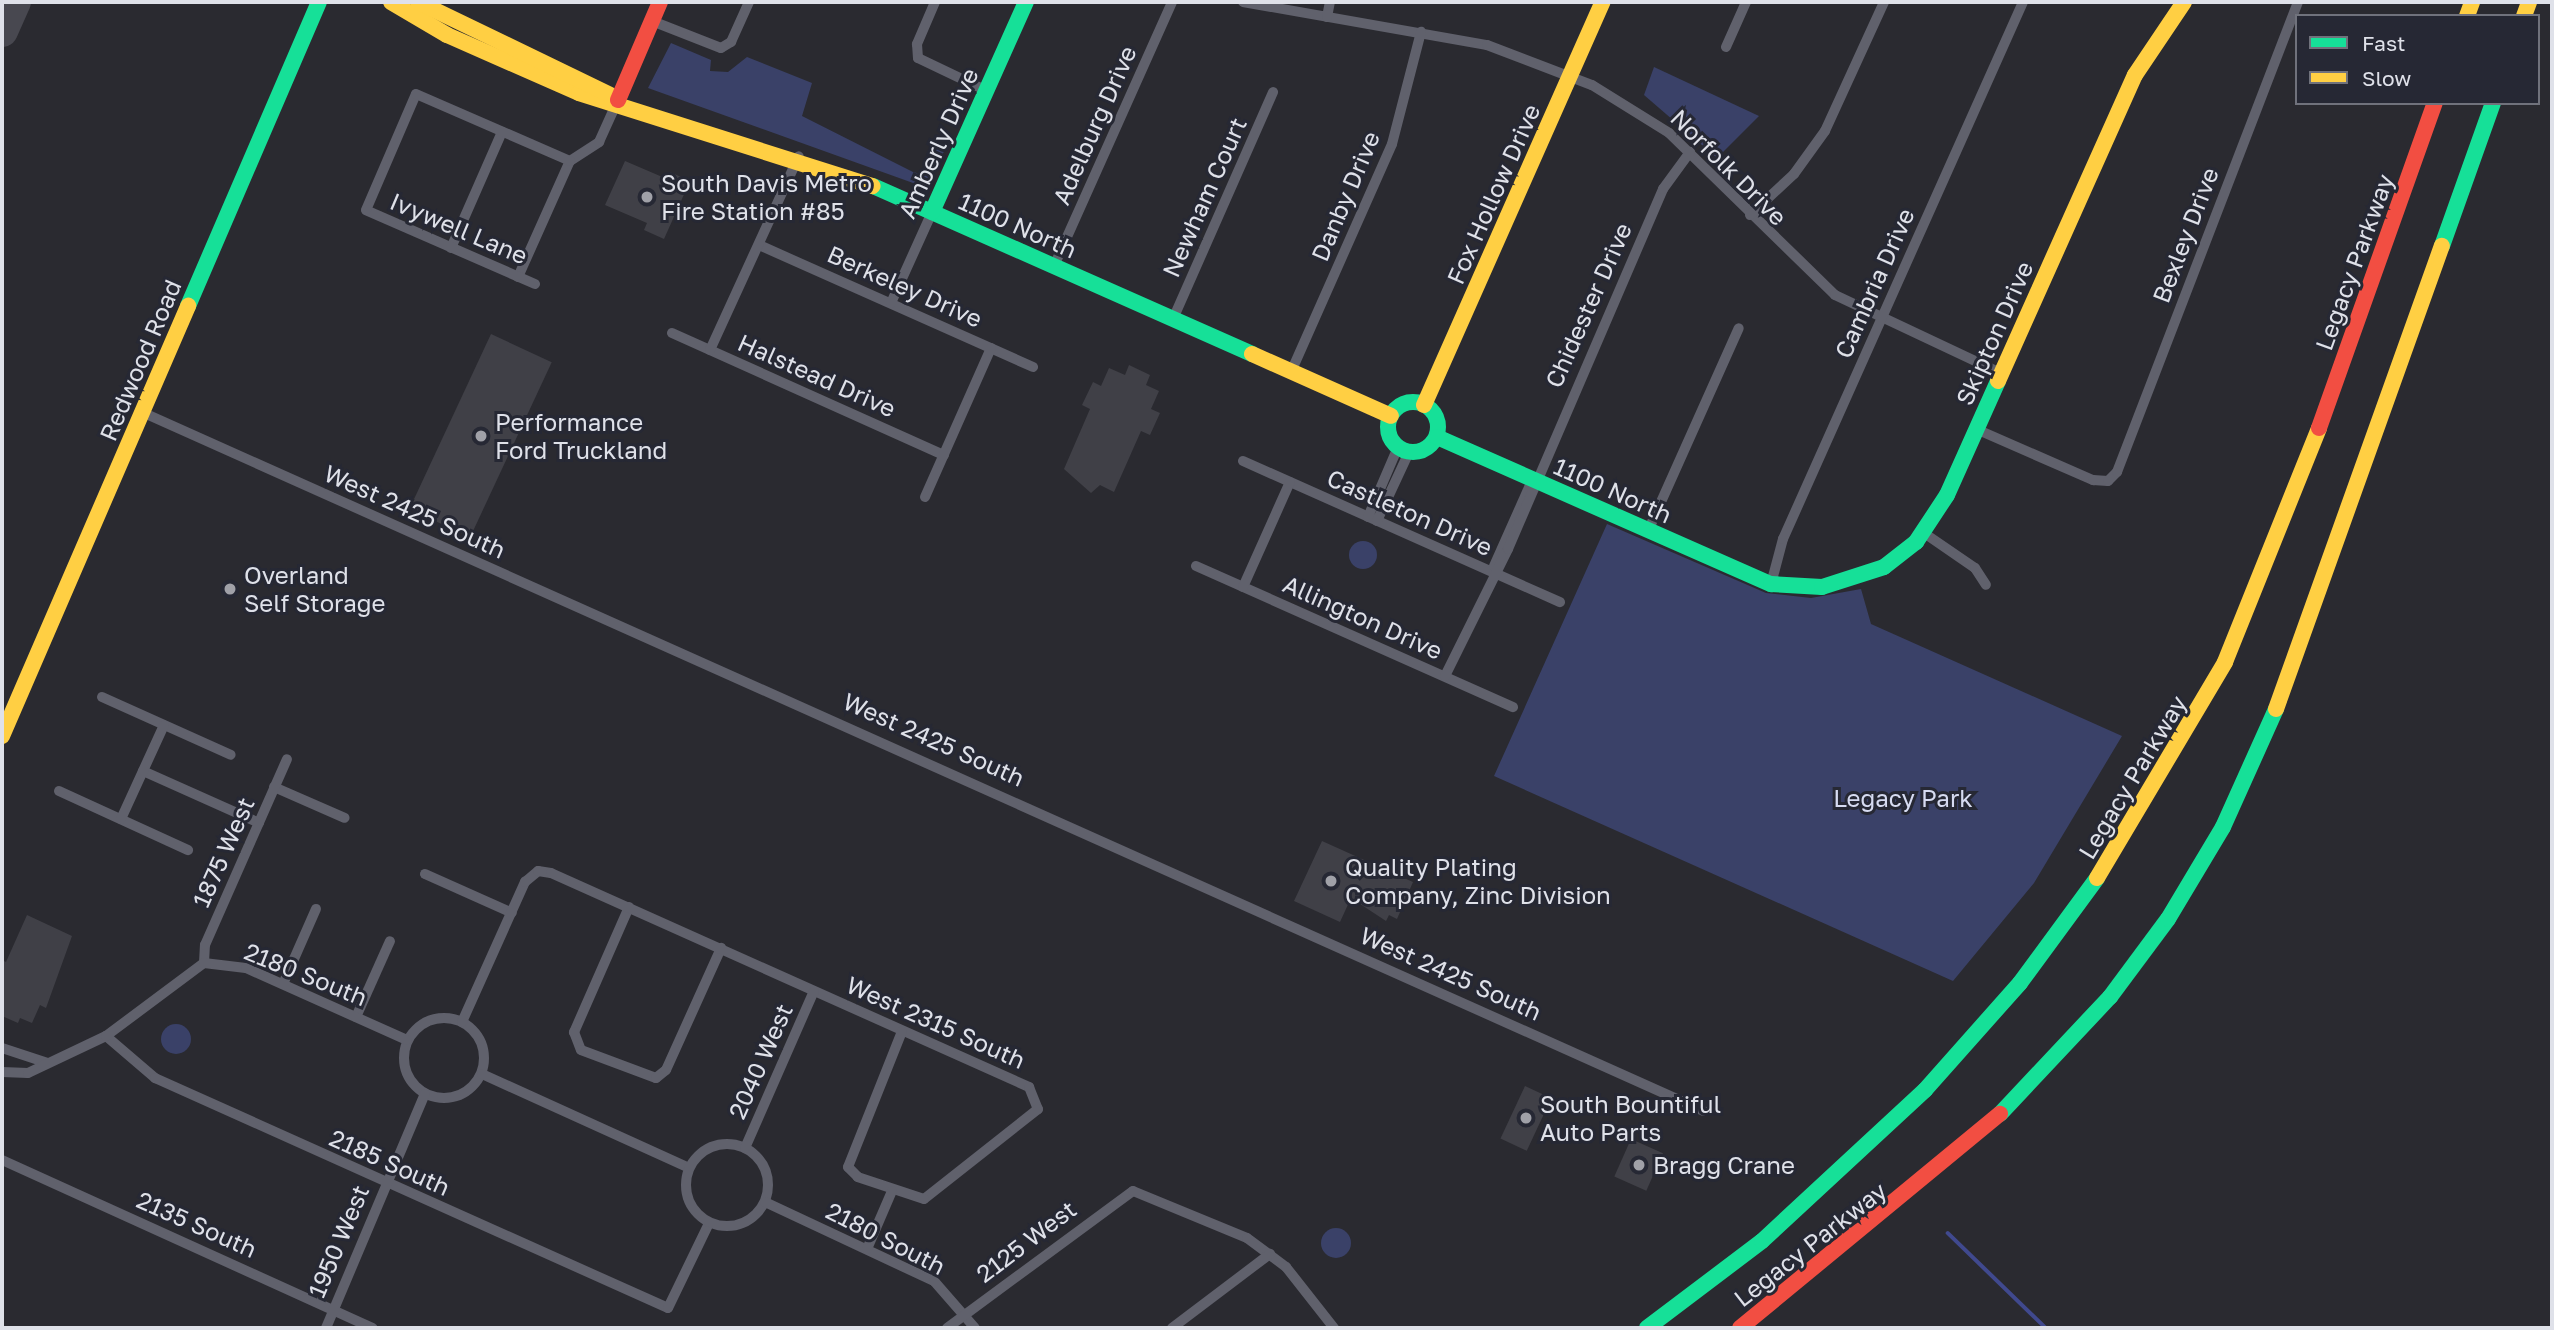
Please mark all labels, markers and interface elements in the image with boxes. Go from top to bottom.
legend [2295,14,2540,105]
text: Fast [2362,30,2405,56]
street label: Adelburg Drive [1046,41,1142,209]
street label: Amberly Drive [892,63,984,223]
text: Slow [2362,65,2411,91]
street label: Fox Hollow Drive [1440,100,1546,288]
street label: Norfolk Drive [1665,103,1793,231]
street label: Newham Court [1156,113,1252,281]
street label: Danby Drive [1305,127,1385,265]
street label: Bexley Drive [2146,163,2224,307]
place label: South Davis Metro Fire Station #85 [661,169,872,225]
street label: Legacy Parkway [2309,170,2399,354]
street label: Ivywell Lane [386,186,532,270]
street label: 1100 North [955,186,1081,264]
marker: South Davis Metro Fire Station #85 [639,189,655,205]
street label: Cambria Drive [1828,204,1920,362]
street label: Chidester Drive [1539,218,1637,392]
street label: Berkeley Drive [823,239,987,333]
street label: Skipton Drive [1949,257,2039,409]
street label: Redwood Road [93,275,187,445]
street label: Halstead Drive [734,327,900,423]
place label: Performance Ford Truckland [495,408,667,464]
marker: Performance Ford Truckland [473,428,489,444]
street label: 1100 North [1550,451,1676,529]
street label: West 2425 South [320,458,510,564]
street label: Castleton Drive [1323,463,1497,561]
place label: Overland Self Storage [244,561,385,617]
street label: Allington Drive [1279,569,1447,665]
marker: Overland Self Storage [222,581,238,597]
street label: West 2425 South [839,686,1029,792]
street label: Legacy Parkway [2072,690,2192,864]
park label: Legacy Park [1833,784,1973,812]
street label: 1875 West [186,793,260,911]
place label: Quality Plating Company, Zinc Division [1345,853,1611,909]
marker: Quality Plating Company, Zinc Division [1323,873,1339,889]
street label: West 2425 South [1356,920,1546,1026]
street label: 2180 South [240,936,372,1012]
street label: West 2315 South [842,970,1030,1074]
street label: 2040 West [722,999,798,1123]
place label: South Bountiful Auto Parts [1540,1090,1721,1146]
marker: South Bountiful Auto Parts [1518,1110,1534,1126]
street label: 2185 South [325,1123,455,1201]
place label: Bragg Crane [1653,1151,1795,1179]
marker: Bragg Crane [1631,1157,1647,1173]
street label: Legacy Parkway [1728,1176,1892,1312]
street label: 1950 West [301,1180,375,1302]
street label: 2135 South [133,1185,261,1263]
street label: 2125 West [970,1194,1082,1288]
street label: 2180 South [822,1196,950,1280]

